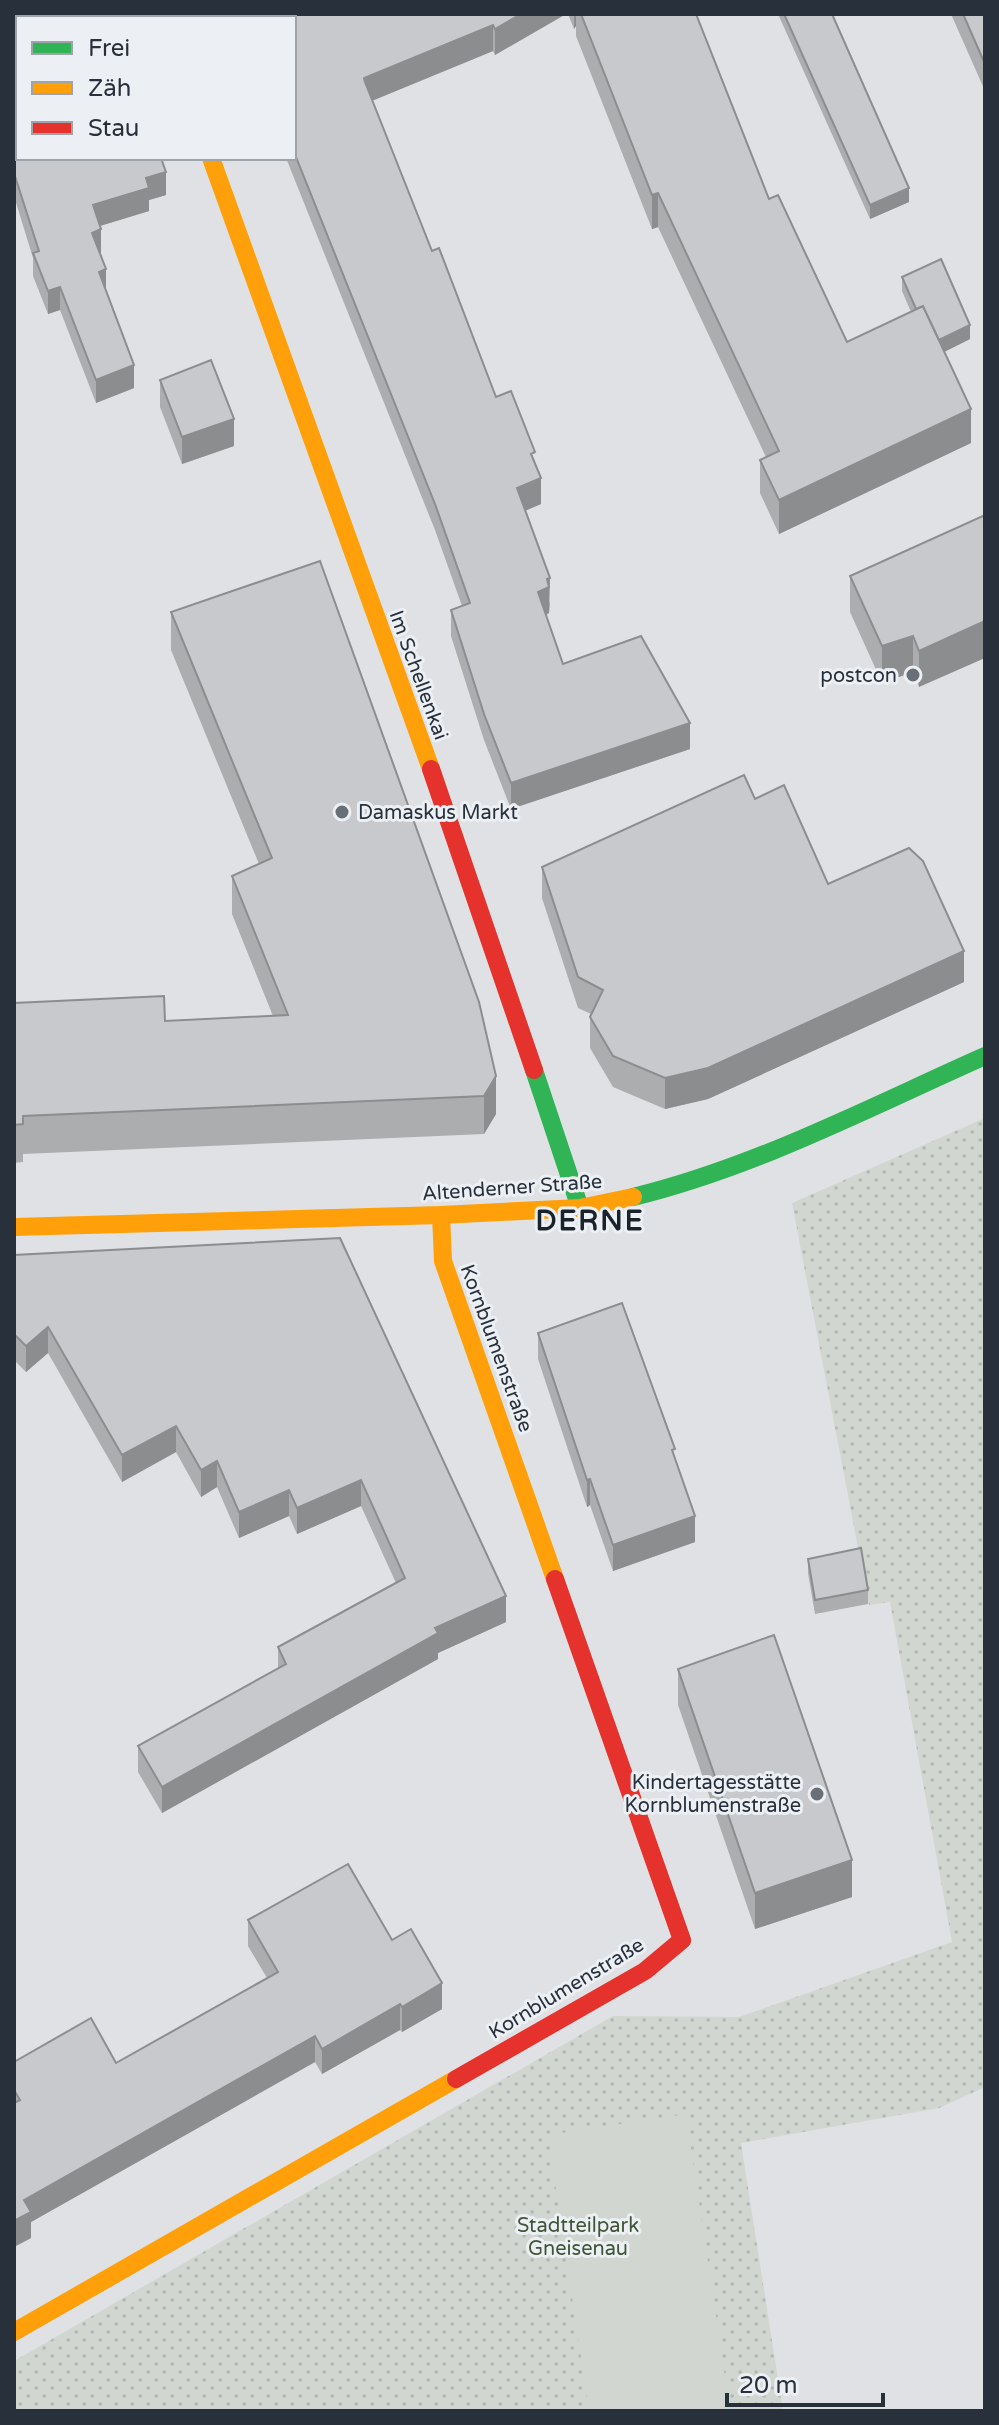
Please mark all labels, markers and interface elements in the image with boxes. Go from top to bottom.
legend [16,16,296,160]
text: Frei [88,34,130,63]
text: Zäh [88,74,131,103]
text: Stau [88,114,139,143]
street label: Im Schellenkai [384,607,453,743]
place label: postcon [820,664,897,688]
marker: postcon [904,666,922,684]
place label: Damaskus Markt [358,801,518,825]
marker: Damaskus Markt [333,803,351,821]
street label: Altenderner Straße [421,1170,603,1206]
district label: DERNE [535,1204,645,1238]
street label: Kornblumenstraße [455,1261,538,1435]
place label: Kindertagesstätte Kornblumenstraße [624,1771,801,1818]
marker: Kindertagesstätte Kornblumenstraße [808,1785,826,1803]
street label: Kornblumenstraße [485,1933,648,2045]
park label: Stadtteilpark Gneisenau [517,2214,639,2261]
scale bar [727,2357,883,2407]
text: 20 m [739,2371,797,2400]

